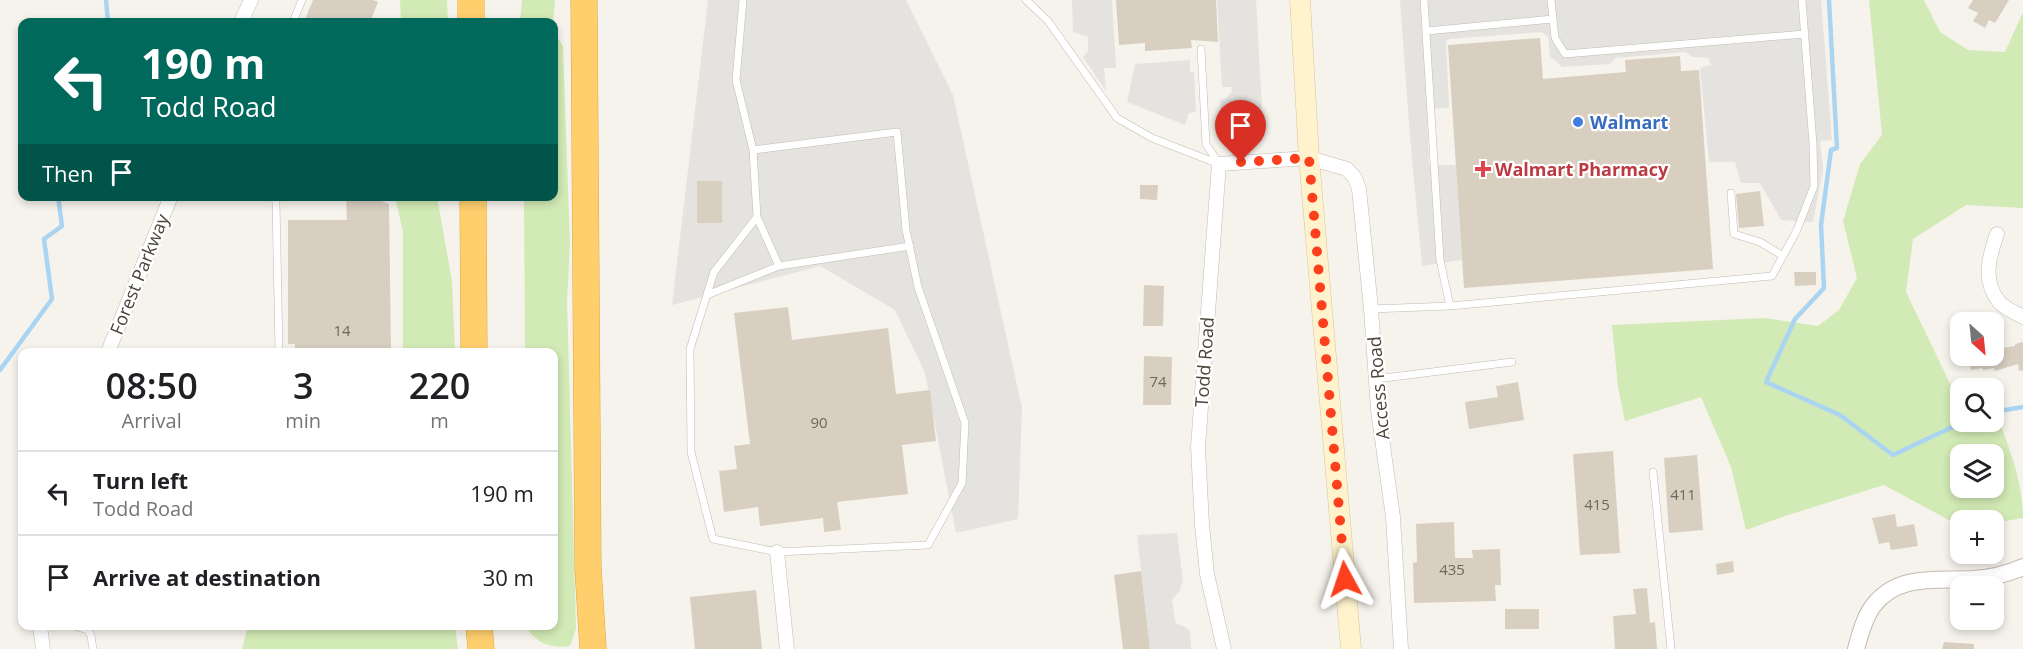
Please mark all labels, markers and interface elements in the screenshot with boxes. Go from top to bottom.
text: 190 m [141,34,265,91]
icon: left [42,42,120,120]
text: Todd Road [141,88,277,125]
pin [1215,100,1266,162]
icon: arrive [1224,109,1257,142]
place label: Walmart [1590,110,1668,134]
marker: Walmart [1571,115,1585,129]
icon: arrive [105,156,138,189]
place label: Walmart Pharmacy [1495,157,1669,181]
text: Then [42,158,93,188]
marker: Walmart Pharmacy [1476,162,1490,176]
street label: Forest Parkway [104,209,174,338]
north arrow [1950,312,2004,366]
map controls [1950,312,2004,630]
street label: Todd Road [1189,316,1219,408]
house number: 14 [333,320,351,340]
street label: Access Road [1362,335,1394,441]
text: 08:50 [106,361,198,410]
text: 3 [293,361,314,410]
text: 220 [409,361,470,410]
house number: 74 [1149,371,1167,391]
button: search [1950,378,2004,432]
text: Arrival [122,407,182,434]
text: min [285,407,321,434]
text: m [430,407,449,434]
house number: 90 [810,412,828,432]
button: layers [1950,444,2004,498]
text: Turn left [93,465,188,495]
icon: left [42,477,75,510]
text: 190 m [470,478,534,508]
house number: 411 [1670,484,1696,504]
house number: 415 [1584,494,1610,514]
text: Todd Road [93,495,193,522]
button: + [1950,510,2004,564]
position arrow [1313,547,1377,611]
house number: 435 [1439,559,1465,579]
icon: arrive [42,561,75,594]
text: Arrive at destination [93,562,321,592]
text: 30 m [483,562,534,592]
button: − [1950,576,2004,630]

